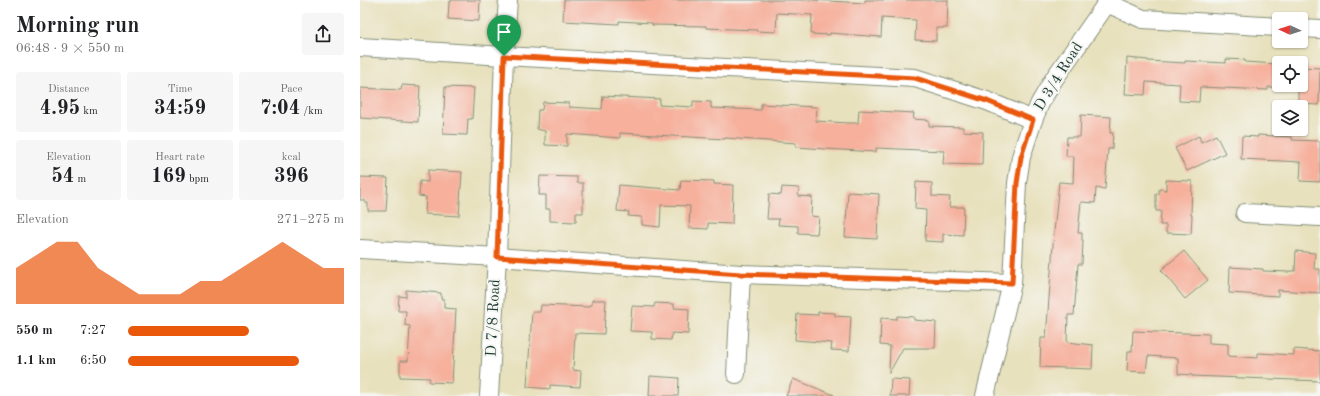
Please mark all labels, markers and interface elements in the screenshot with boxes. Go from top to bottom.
north arrow [1272,12,1308,48]
map controls [1272,12,1308,136]
button: share [302,13,344,55]
text: Morning run [16,15,139,37]
pin [487,15,521,56]
icon: arrive [493,21,515,43]
street label: D 3/4 Road [1032,40,1086,114]
text: 06:48 · 9 × 550 m [16,42,124,55]
button: locate [1272,56,1308,92]
text: Distance [48,84,89,95]
text: Time [168,84,192,95]
text: Pace [280,84,302,95]
text: 4.95 [40,99,80,119]
text: 34:59 [154,99,206,119]
text: 7:04 [260,99,300,119]
button: layers [1272,100,1308,136]
text: km [80,106,98,117]
text: /km [300,106,323,117]
text: Elevation [46,152,91,163]
text: Heart rate [155,152,205,163]
text: kcal [282,152,301,163]
text: 54 [51,167,74,187]
text: 169 [151,167,186,187]
text: 396 [274,167,309,187]
text: m [74,174,86,185]
text: bpm [186,174,209,185]
text: Elevation [16,213,69,226]
text: 271–275 m [277,213,344,226]
street label: D 7/8 Road [484,279,504,357]
text: 550 m [16,324,53,337]
text: 7:27 [80,324,106,337]
text: 1.1 km [16,354,56,367]
text: 6:50 [80,354,106,367]

